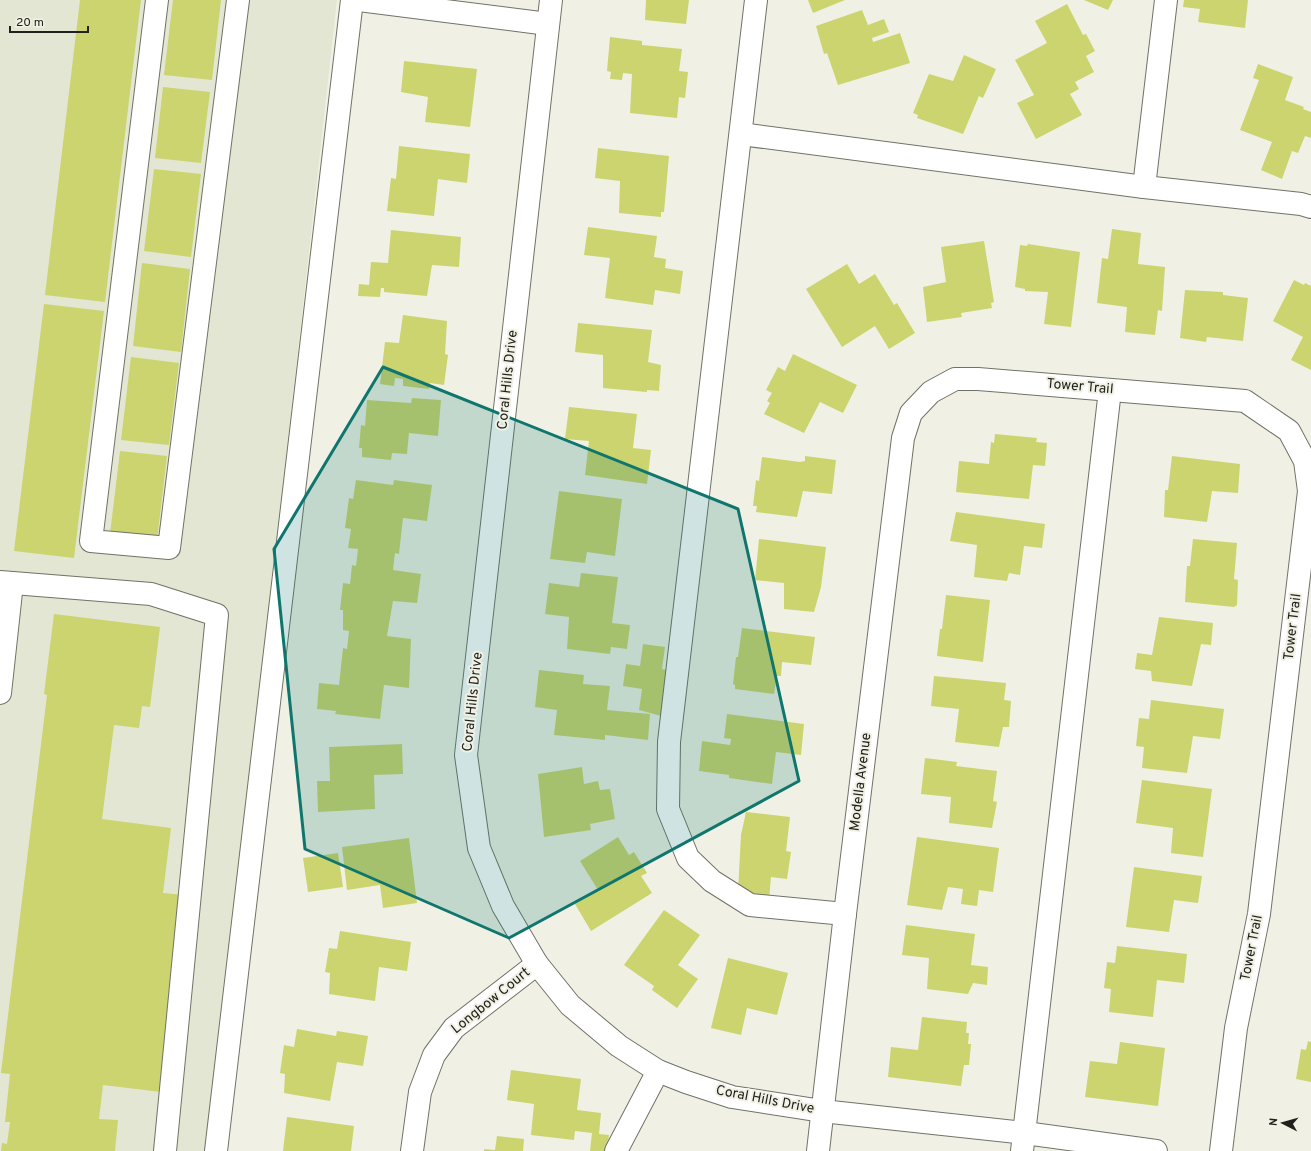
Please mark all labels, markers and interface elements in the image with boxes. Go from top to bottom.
scale bar [10,8,88,34]
text: 20 m [16,15,44,31]
street label: Coral Hills Drive [494,329,522,431]
street label: Tower Trail [1046,376,1114,398]
street label: Tower Trail [1280,593,1306,661]
street label: Coral Hills Drive [459,651,487,753]
street label: Modella Avenue [847,732,875,832]
street label: Tower Trail [1237,914,1267,982]
street label: Longbow Court [448,964,534,1038]
street label: Coral Hills Drive [714,1082,816,1118]
north arrow [1263,1103,1303,1143]
text: N [1267,1117,1281,1127]

